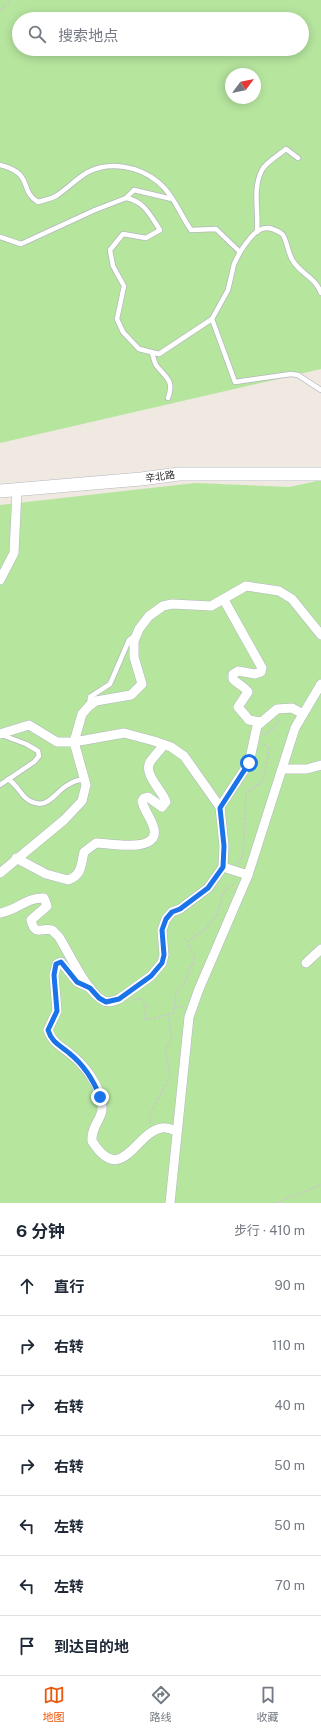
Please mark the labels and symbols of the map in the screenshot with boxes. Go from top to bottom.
north arrow [225,68,261,104]
street label: 辛北路 [144,468,176,484]
route start [240,754,258,772]
route end [91,1088,109,1106]

